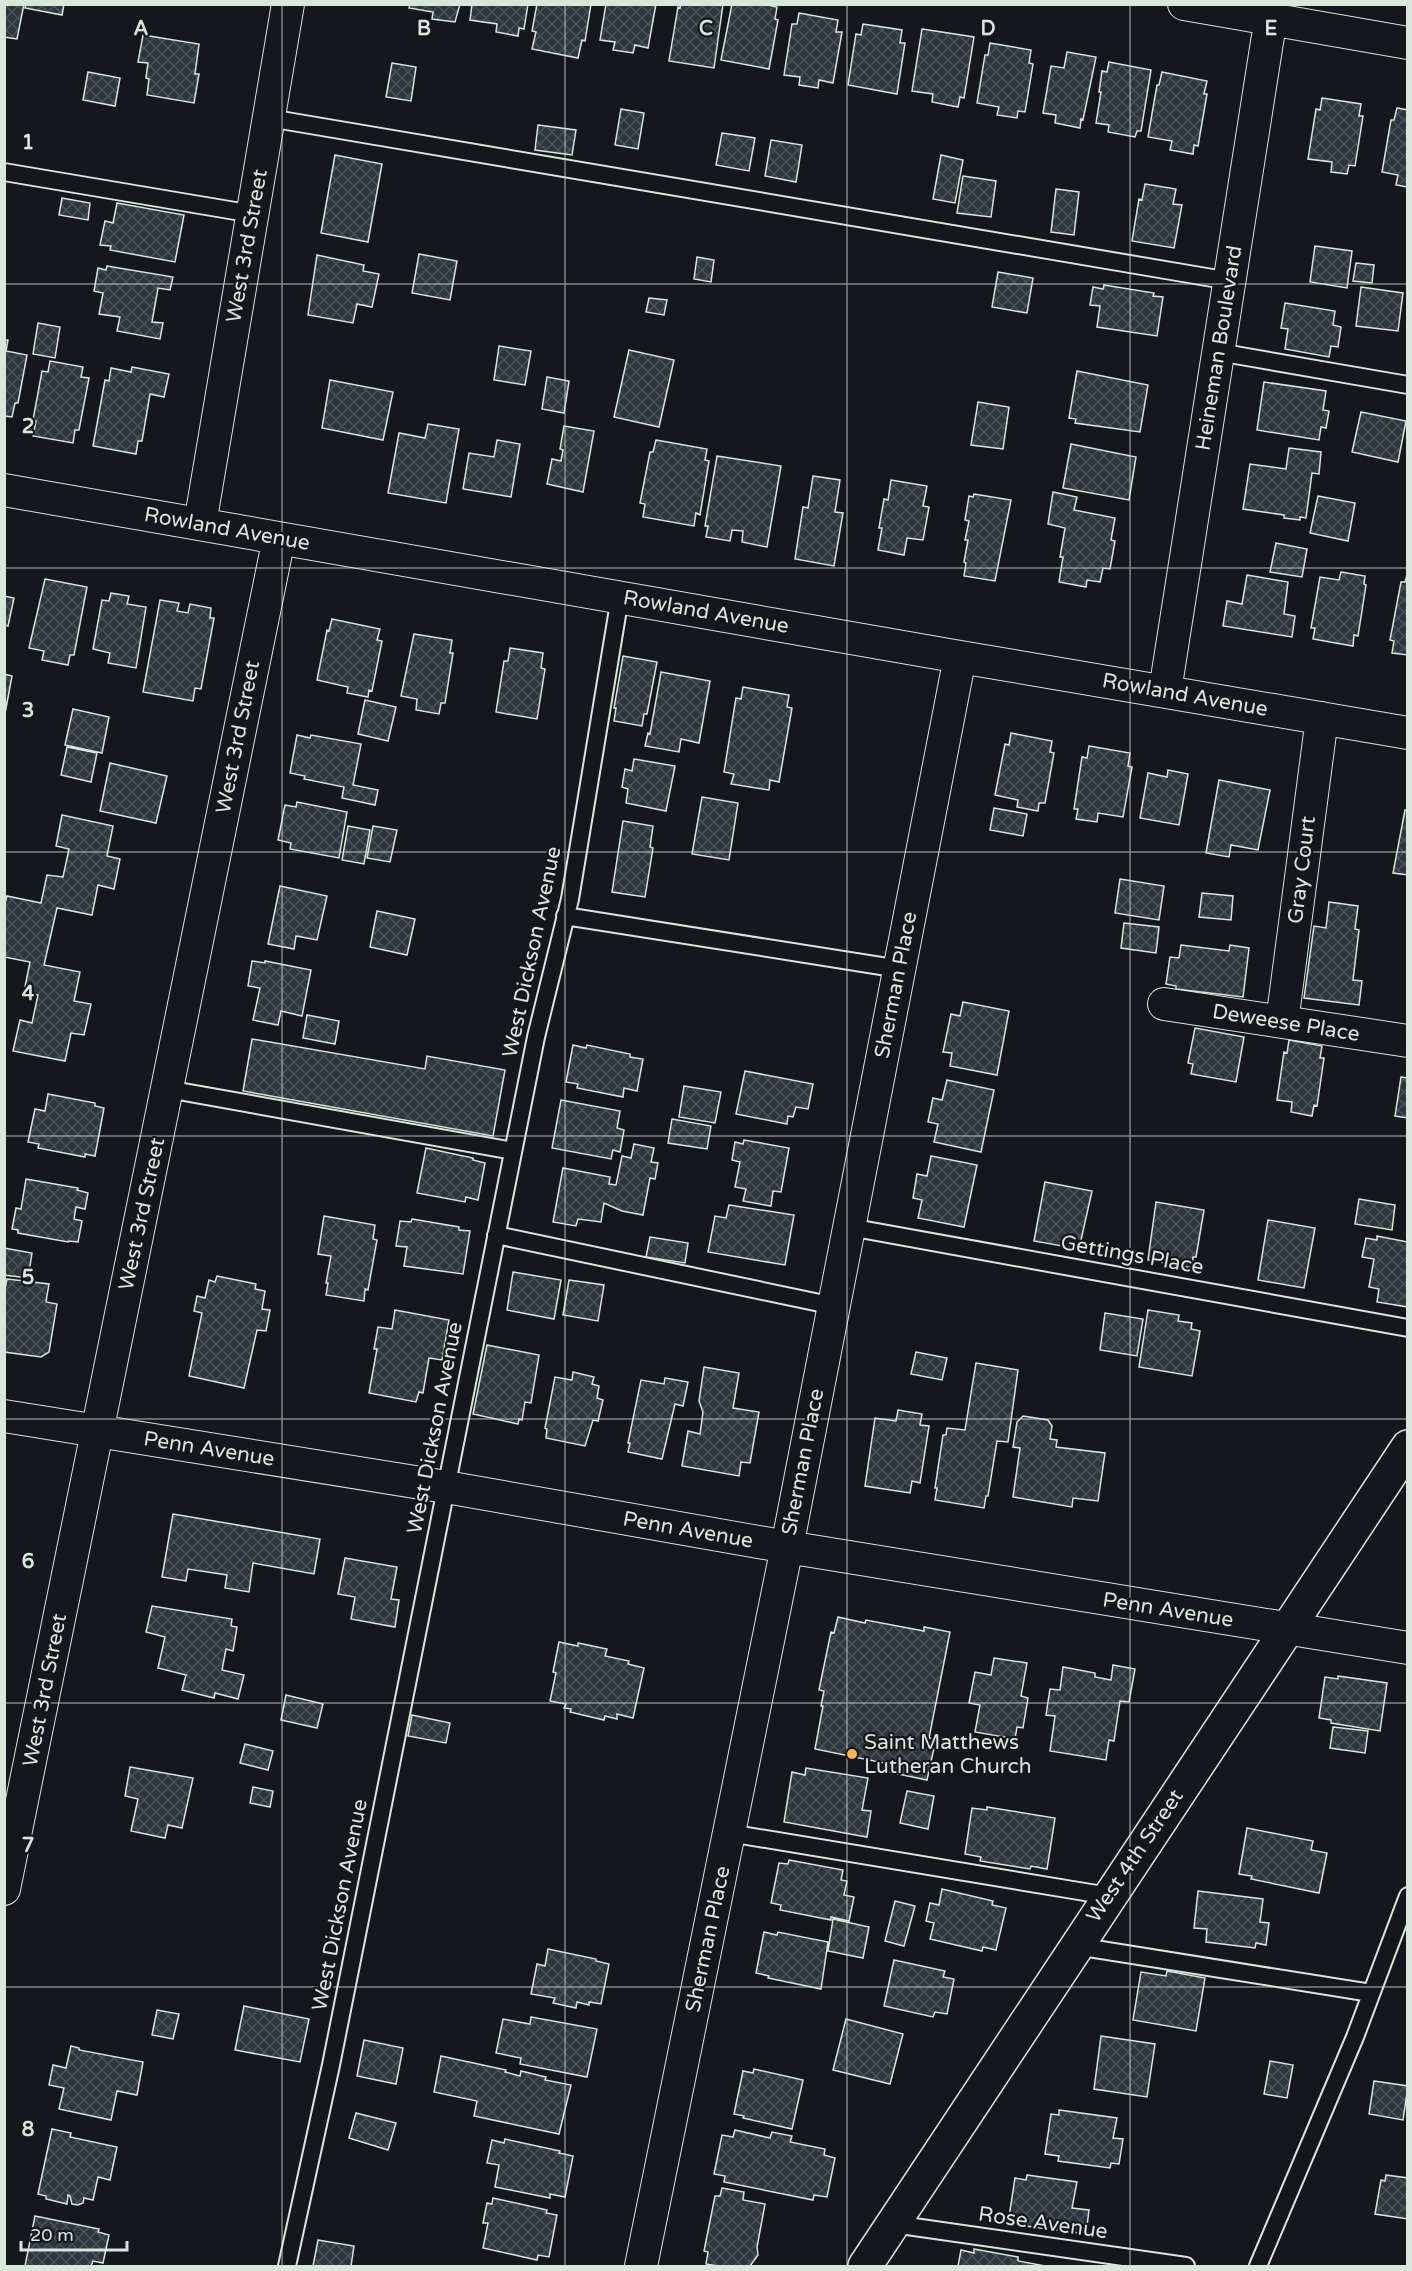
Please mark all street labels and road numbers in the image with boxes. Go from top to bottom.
street label: West 3rd Street [221,167,273,325]
street label: Heineman Boulevard [1190,244,1248,452]
street label: Rowland Avenue [142,502,312,556]
street label: Rowland Avenue [621,585,791,639]
street label: West 3rd Street [211,658,265,816]
street label: Rowland Avenue [1100,668,1270,722]
street label: Gray Court [1283,815,1321,925]
street label: West Dickson Avenue [497,844,567,1060]
street label: Sherman Place [870,909,922,1060]
street label: Deweese Place [1211,999,1362,1047]
street label: West 3rd Street [114,1135,170,1293]
street label: Gettings Place [1059,1230,1206,1280]
street label: West Dickson Avenue [402,1320,468,1536]
street label: Sherman Place [777,1386,829,1537]
street label: Penn Avenue [142,1426,276,1472]
street label: Penn Avenue [621,1506,755,1554]
street label: Penn Avenue [1101,1587,1235,1633]
street label: West 3rd Street [18,1611,72,1769]
street label: West 4th Street [1081,1785,1189,1927]
street label: West Dickson Avenue [307,1797,373,2013]
street label: Sherman Place [680,1864,736,2014]
street label: Rose Avenue [977,2202,1109,2244]

